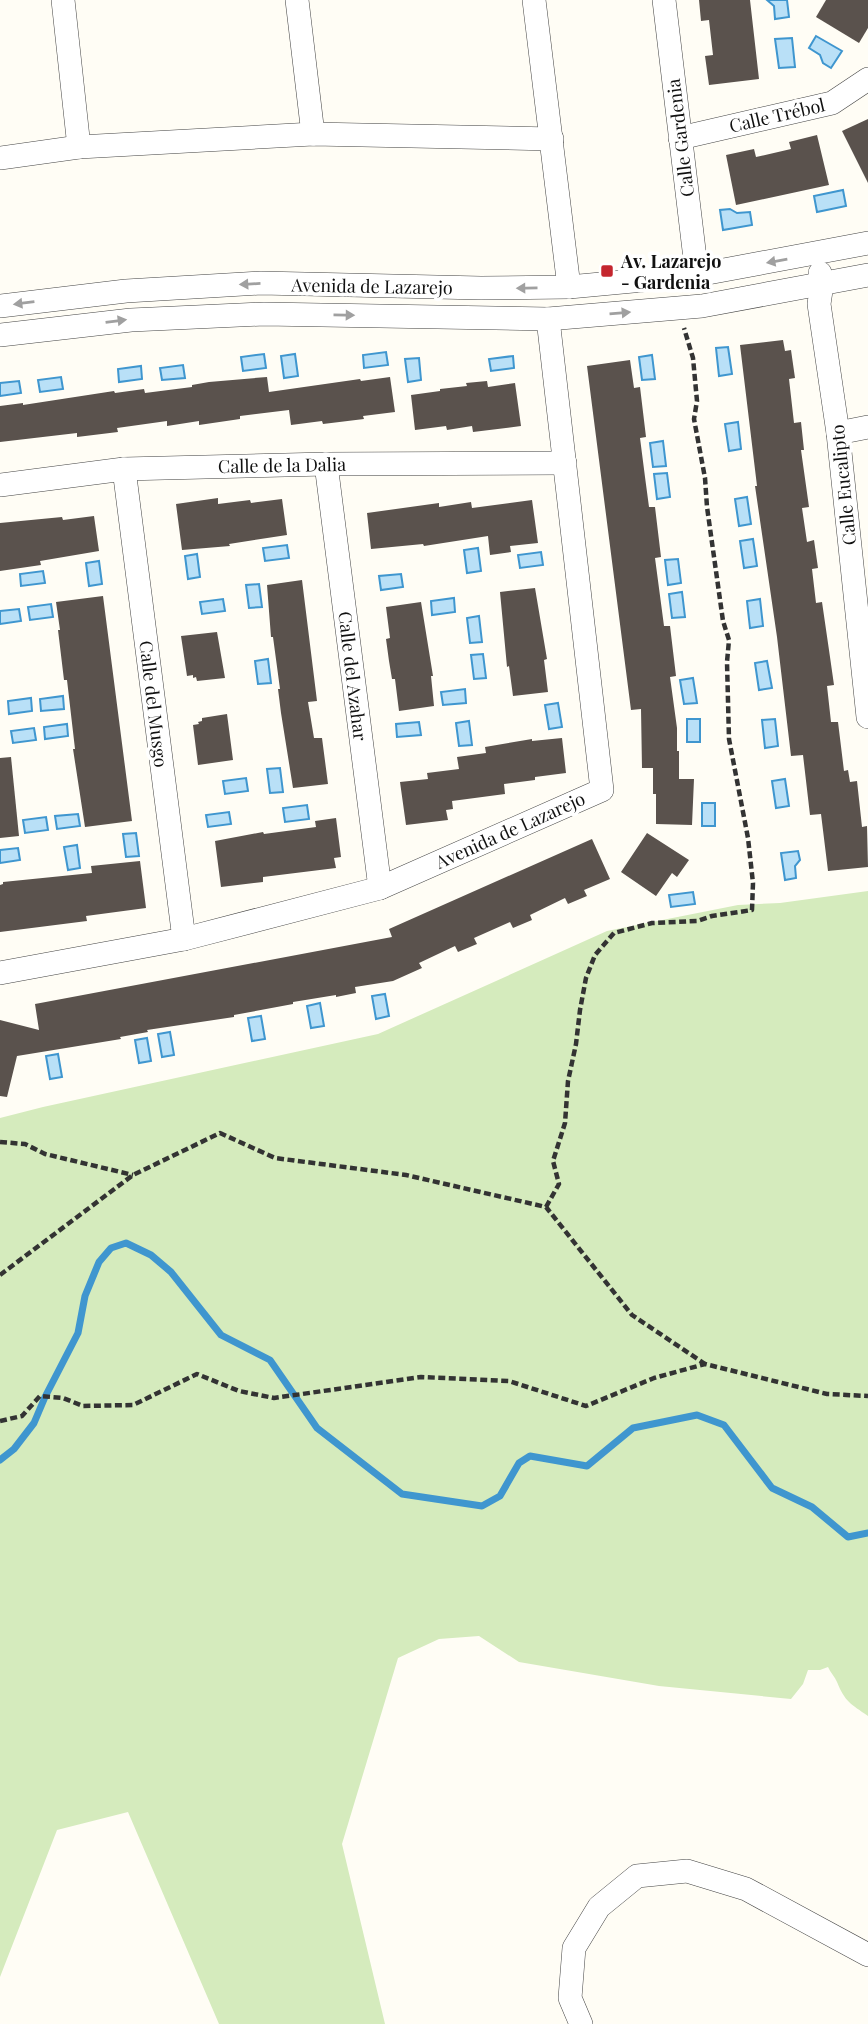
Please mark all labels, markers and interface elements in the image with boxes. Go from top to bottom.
street label: Calle Gardenia [661,78,699,198]
street label: Calle Trébol [727,92,827,138]
place label: Av. Lazarejo - Gardenia [620,249,721,294]
one-way arrow [766,256,788,267]
marker: Av. Lazarejo - Gardenia [599,263,615,279]
street label: Avenida de Lazarejo [290,273,453,299]
one-way arrow [239,279,261,290]
one-way arrow [516,282,538,294]
one-way arrow [13,298,35,309]
one-way arrow [609,307,631,318]
one-way arrow [333,310,355,321]
one-way arrow [106,316,128,327]
street label: Calle Eucalipto [825,423,861,547]
street label: Calle de la Dalia [218,452,346,478]
street label: Calle del Azahar [333,610,373,742]
street label: Calle del Musgo [134,639,174,769]
street label: Avenida de Lazarejo [431,786,589,874]

